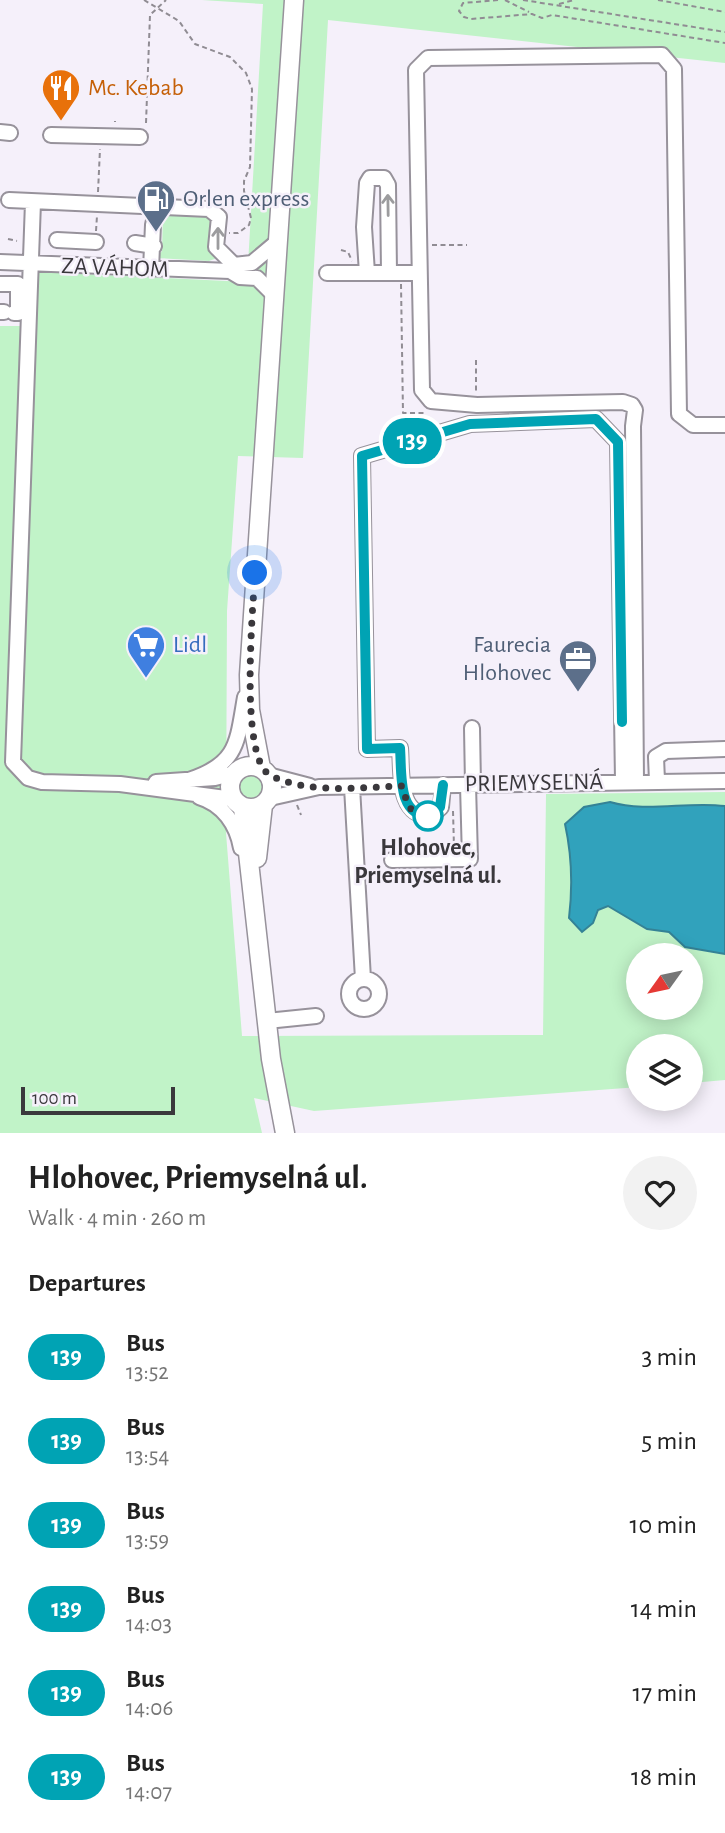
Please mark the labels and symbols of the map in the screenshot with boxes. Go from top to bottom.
restaurant icon: Mc. Kebab [40,67,82,122]
place label: Mc. Kebab [88,76,184,100]
fuel station icon: Orlen express [135,178,177,233]
place label: Orlen express [183,187,309,211]
one-way arrow [382,194,395,217]
one-way arrow [211,227,225,250]
street label: ZA VÁHOM [61,252,169,282]
line badge: 139 [372,418,452,464]
your location [237,555,272,590]
supermarket icon: Lidl [125,624,167,679]
place label: Lidl [173,633,207,657]
place label: Faurecia Hlohovec [463,633,551,685]
office icon: Faurecia Hlohovec [557,638,599,693]
street label: PRIEMYSELNÁ [464,768,604,796]
marker: Hlohovec, Priemyselná ul. [413,801,443,831]
place label: Hlohovec, Priemyselná ul. [354,836,502,888]
north arrow [626,943,704,1020]
scale bar [21,1084,175,1116]

